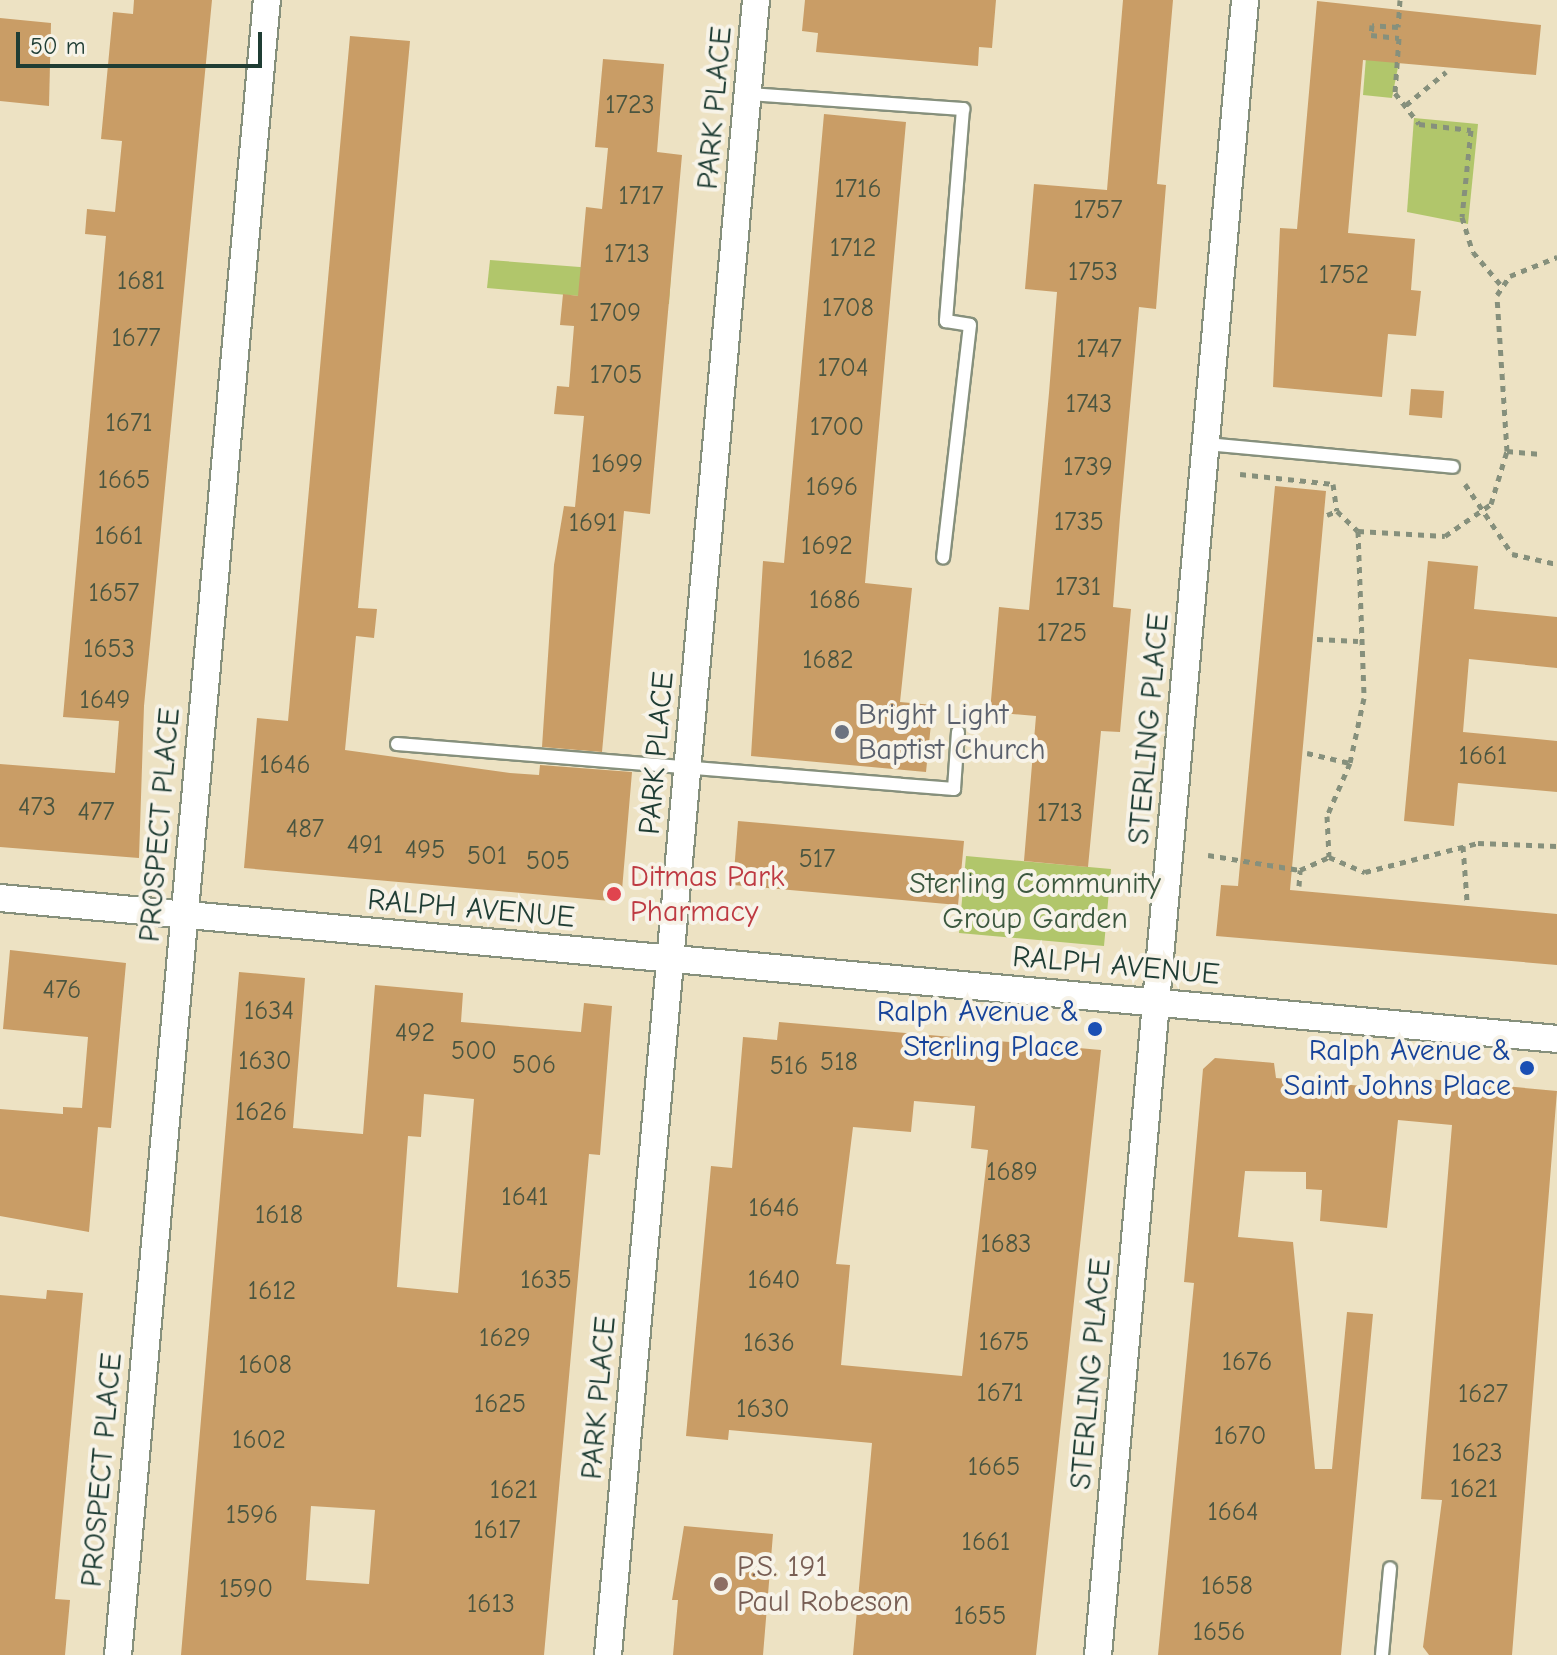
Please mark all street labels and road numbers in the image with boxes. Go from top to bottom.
street label: PARK PLACE [690,25,740,191]
street label: STERLING PLACE [1121,612,1177,846]
street label: PARK PLACE [632,670,682,836]
street label: PROSPECT PLACE [132,706,188,944]
street label: RALPH AVENUE [366,882,576,936]
street label: RALPH AVENUE [1011,939,1221,993]
street label: STERLING PLACE [1063,1257,1119,1491]
street label: PARK PLACE [574,1315,624,1481]
street label: PROSPECT PLACE [74,1351,130,1589]

